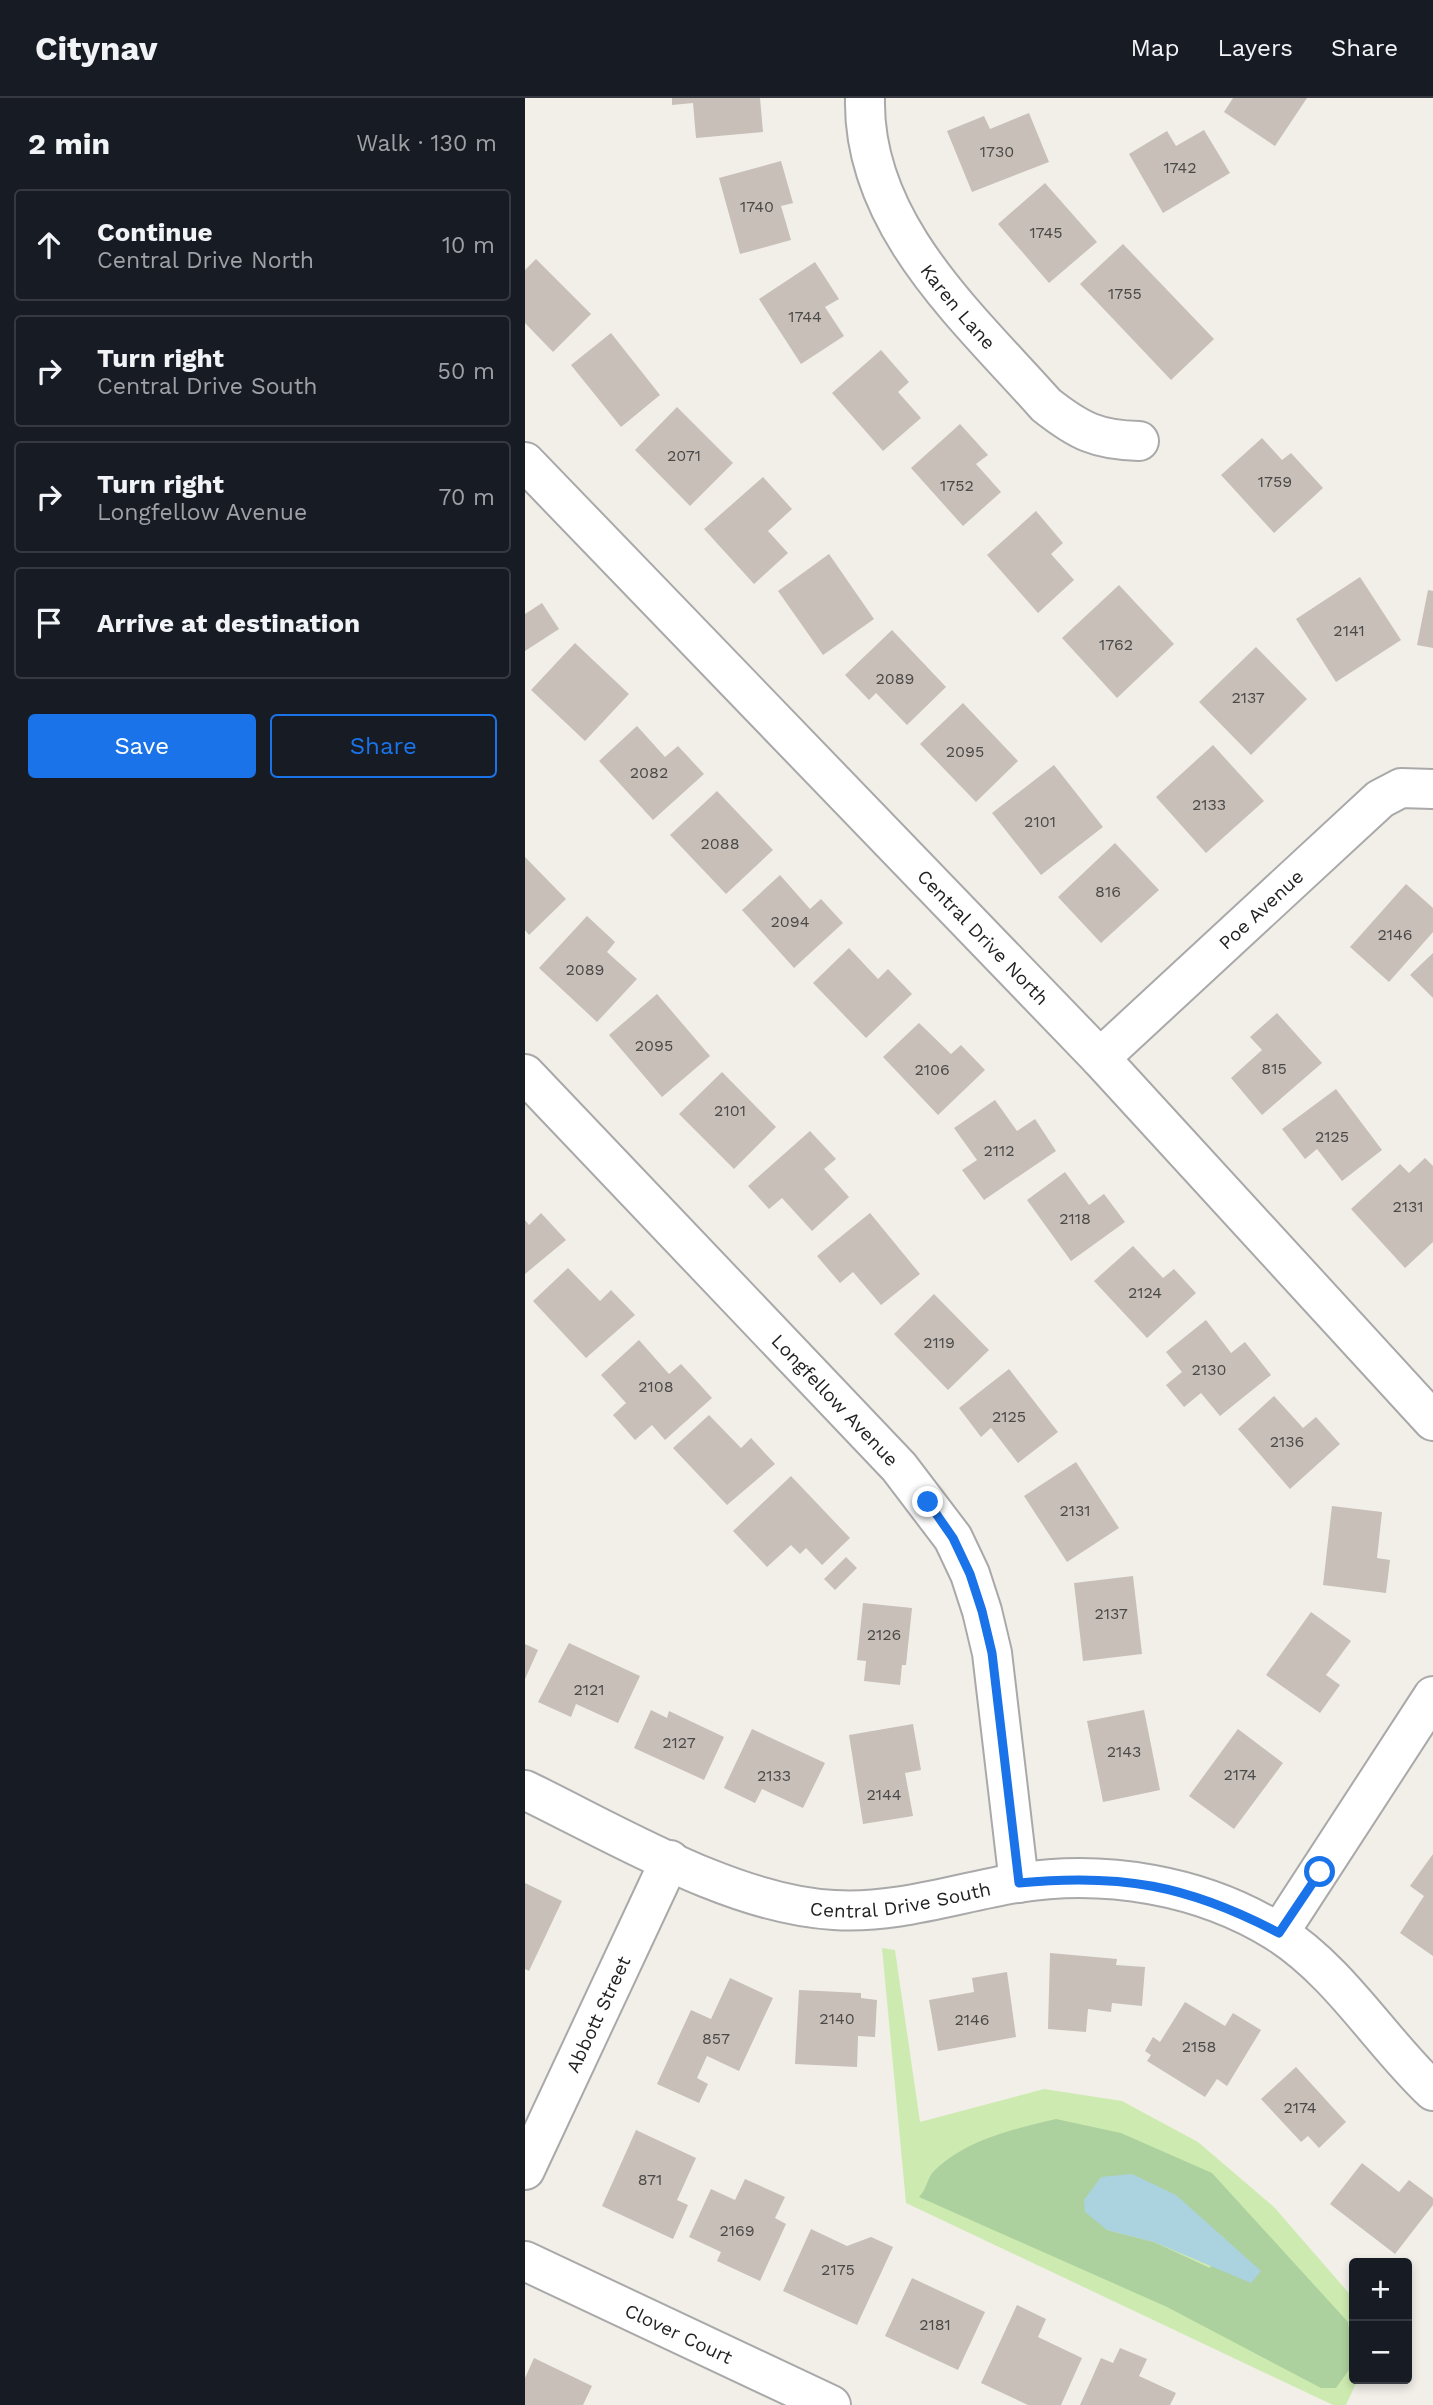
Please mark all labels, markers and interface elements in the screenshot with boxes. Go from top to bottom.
text: Citynav [35,29,157,68]
text: Map [1131,34,1179,62]
text: Layers [1217,34,1293,62]
text: Share [1331,34,1398,62]
text: 2 min [28,126,110,161]
text: Walk · 130 m [356,130,497,157]
house number: 1730 [980,142,1014,161]
house number: 1742 [1163,158,1197,177]
house number: 1740 [740,197,774,216]
text: Continue [97,217,213,247]
house number: 1745 [1029,223,1063,242]
icon: ahead [30,226,68,264]
text: 10 m [442,232,495,259]
text: Central Drive North [97,247,314,274]
street label: Karen Lane [916,259,1001,354]
house number: 1755 [1108,284,1142,303]
house number: 1744 [788,307,822,326]
text: Turn right [97,343,224,373]
icon: right [30,352,68,390]
text: 50 m [438,358,495,385]
text: Central Drive South [97,373,318,400]
house number: 2071 [667,446,701,465]
text: Turn right [97,469,224,499]
house number: 1759 [1258,472,1292,491]
house number: 1752 [940,476,974,495]
icon: right [30,478,68,516]
text: 70 m [438,484,495,511]
text: Longfellow Avenue [97,499,307,526]
icon: arrive [30,604,68,642]
text: Arrive at destination [97,608,360,638]
house number: 2141 [1333,621,1365,640]
house number: 1762 [1099,635,1133,654]
house number: 2089 [875,669,915,688]
house number: 2137 [1231,688,1265,707]
button: Save [28,714,256,778]
button: Share [270,714,497,778]
house number: 2095 [946,742,984,761]
house number: 2082 [630,763,668,782]
house number: 2133 [1192,795,1226,814]
house number: 2101 [1024,812,1056,831]
house number: 2088 [701,834,740,853]
street label: Central Drive North [913,864,1054,1010]
street label: Poe Avenue [1214,865,1308,954]
house number: 816 [1095,882,1121,901]
house number: 2094 [771,912,810,931]
house number: 2146 [1377,925,1413,944]
house number: 2089 [565,960,605,979]
house number: 2095 [635,1036,673,1055]
house number: 815 [1261,1059,1287,1078]
house number: 2106 [914,1060,950,1079]
house number: 2101 [714,1101,746,1120]
house number: 2125 [1315,1127,1349,1146]
house number: 2112 [983,1141,1015,1160]
house number: 2131 [1392,1197,1424,1216]
house number: 2118 [1059,1209,1091,1228]
house number: 2124 [1128,1283,1162,1302]
street label: Longfellow Avenue [767,1329,903,1471]
house number: 2119 [923,1333,955,1352]
house number: 2130 [1192,1360,1226,1379]
house number: 2108 [638,1377,674,1396]
house number: 2125 [992,1407,1026,1426]
house number: 2136 [1270,1432,1304,1451]
route end [912,1486,943,1517]
house number: 2131 [1059,1501,1091,1520]
house number: 2137 [1094,1604,1128,1623]
house number: 2126 [867,1625,901,1644]
house number: 2121 [573,1680,605,1699]
house number: 2127 [662,1733,696,1752]
house number: 2143 [1107,1742,1141,1761]
house number: 2174 [1223,1765,1257,1784]
house number: 2133 [757,1766,791,1785]
house number: 2144 [866,1785,902,1804]
route start [1304,1856,1335,1887]
street label: Central Drive South [809,1877,993,1922]
street label: Abbott Street [561,1952,635,2076]
house number: 2140 [819,2009,855,2028]
house number: 2146 [954,2010,990,2029]
house number: 857 [702,2029,730,2048]
house number: 2158 [1182,2037,1216,2056]
house number: 2174 [1283,2098,1317,2117]
house number: 871 [638,2170,662,2189]
house number: 2169 [719,2221,755,2240]
map controls [1349,2258,1412,2384]
button: + [1349,2258,1412,2321]
house number: 2175 [821,2260,855,2279]
street label: Clover Court [621,2298,736,2369]
house number: 2181 [919,2315,951,2334]
button: − [1349,2321,1412,2384]

